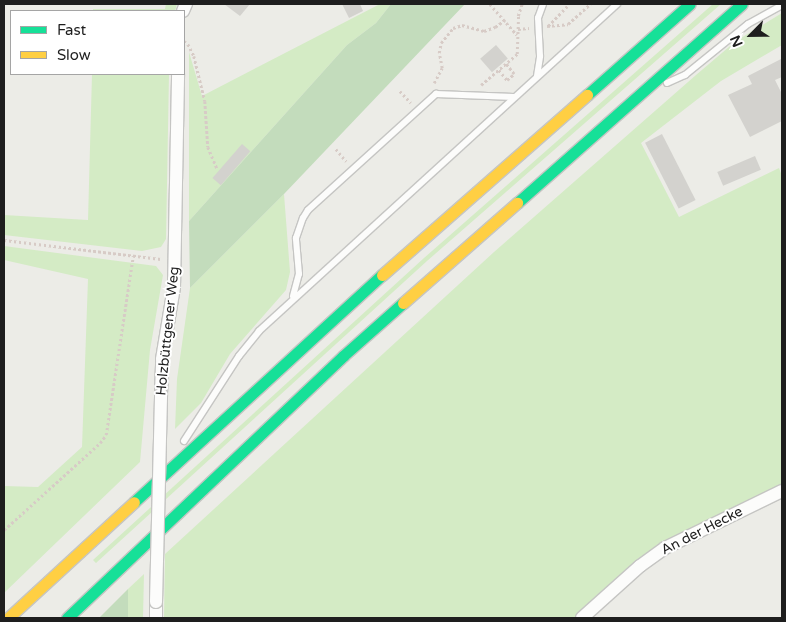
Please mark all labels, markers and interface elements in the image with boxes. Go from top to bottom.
legend [10,10,185,75]
north arrow [726,10,776,60]
text: Fast [57,21,86,39]
text: N [727,33,747,50]
text: Slow [57,46,91,64]
street label: Holzbüttgener Weg [153,266,183,396]
street label: An der Hecke [658,503,746,559]

